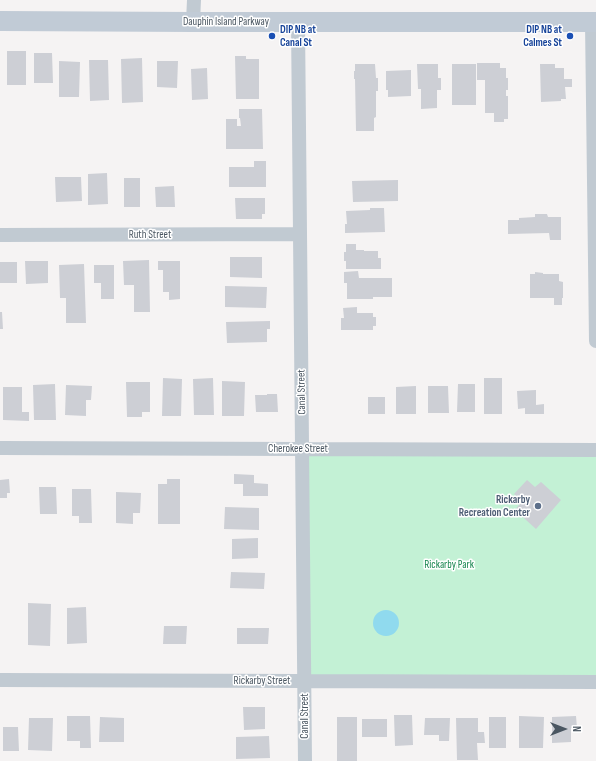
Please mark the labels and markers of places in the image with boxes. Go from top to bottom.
place label: DIP NB at Canal St [280,23,316,49]
place label: DIP NB at Calmes St [523,23,562,49]
marker: DIP NB at Canal St [267,31,277,41]
marker: DIP NB at Calmes St [565,31,575,41]
place label: Rickarby Recreation Center [459,493,530,519]
marker: Rickarby Recreation Center [533,501,543,511]

